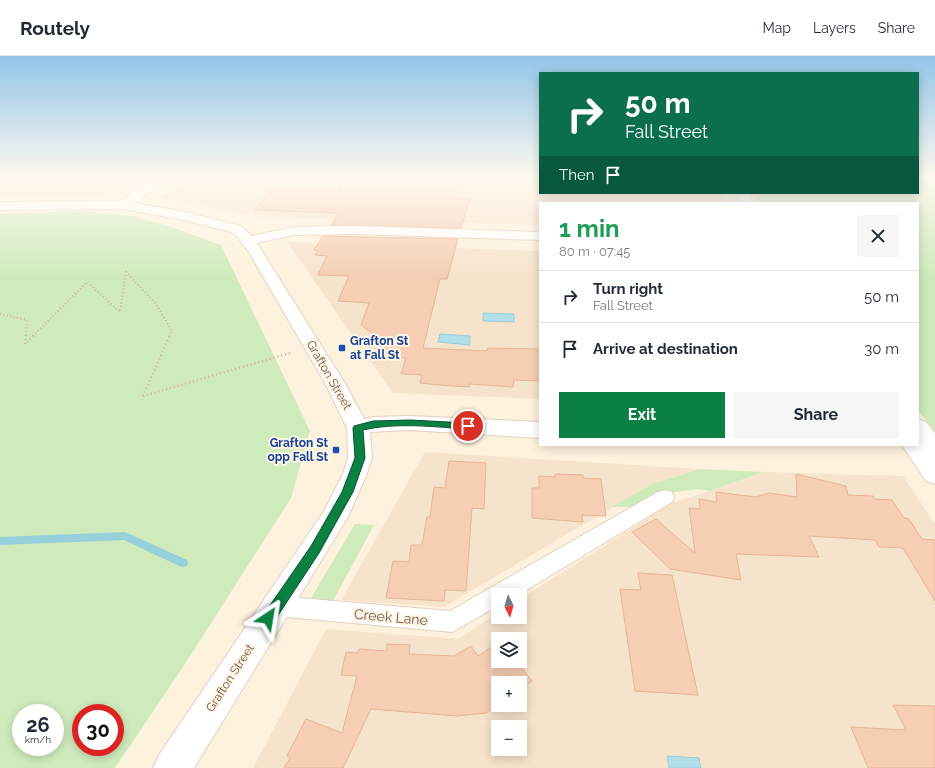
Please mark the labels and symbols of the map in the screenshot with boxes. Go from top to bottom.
place label: Grafton St at Fall St [350,334,409,362]
street label: Grafton Street [304,338,354,412]
marker: Grafton St at Fall St [337,343,347,353]
pin [451,409,485,443]
place label: Grafton St opp Fall St [267,436,328,464]
marker: Grafton St opp Fall St [331,445,341,455]
north arrow [491,588,527,624]
position arrow [247,597,289,639]
street label: Creek Lane [353,606,429,628]
street label: Grafton Street [203,642,257,714]
speed limit sign: 30 [72,704,124,756]

